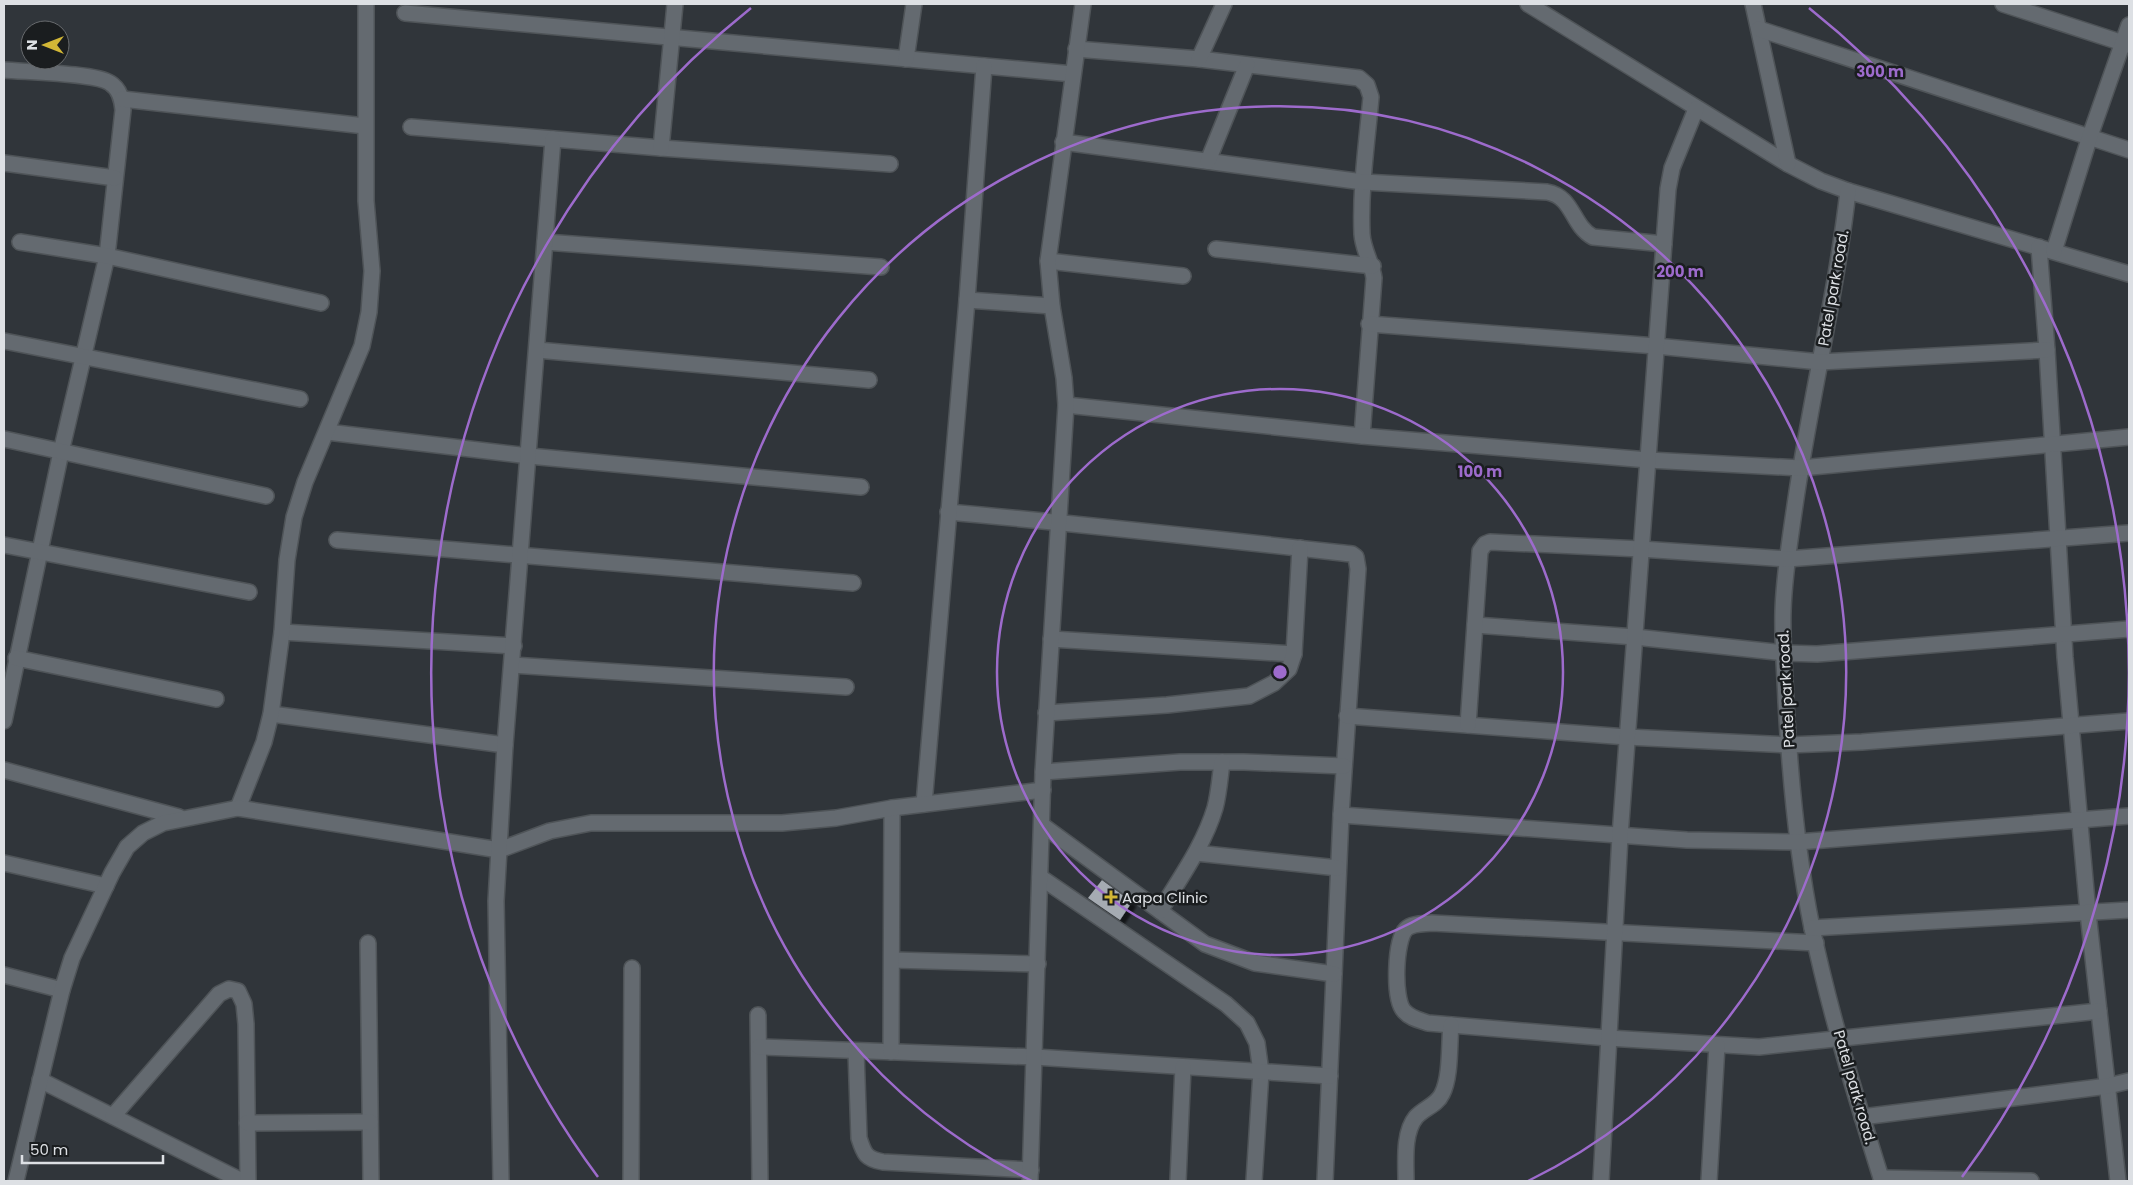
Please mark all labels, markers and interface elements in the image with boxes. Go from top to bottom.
north arrow [20,20,70,70]
text: N [22,40,42,50]
text: 300 m [1856,61,1904,82]
street label: Patel park road. [1812,228,1854,348]
text: 200 m [1656,261,1704,282]
text: 100 m [1458,461,1502,482]
street label: Patel park road. [1772,630,1800,748]
centre of rings [1271,663,1289,681]
place label: Aapa Clinic [1122,887,1208,908]
marker: Aapa Clinic [1104,890,1118,904]
street label: Patel park road. [1829,1028,1881,1146]
scale bar [22,1132,164,1164]
text: 50 m [30,1139,68,1160]

